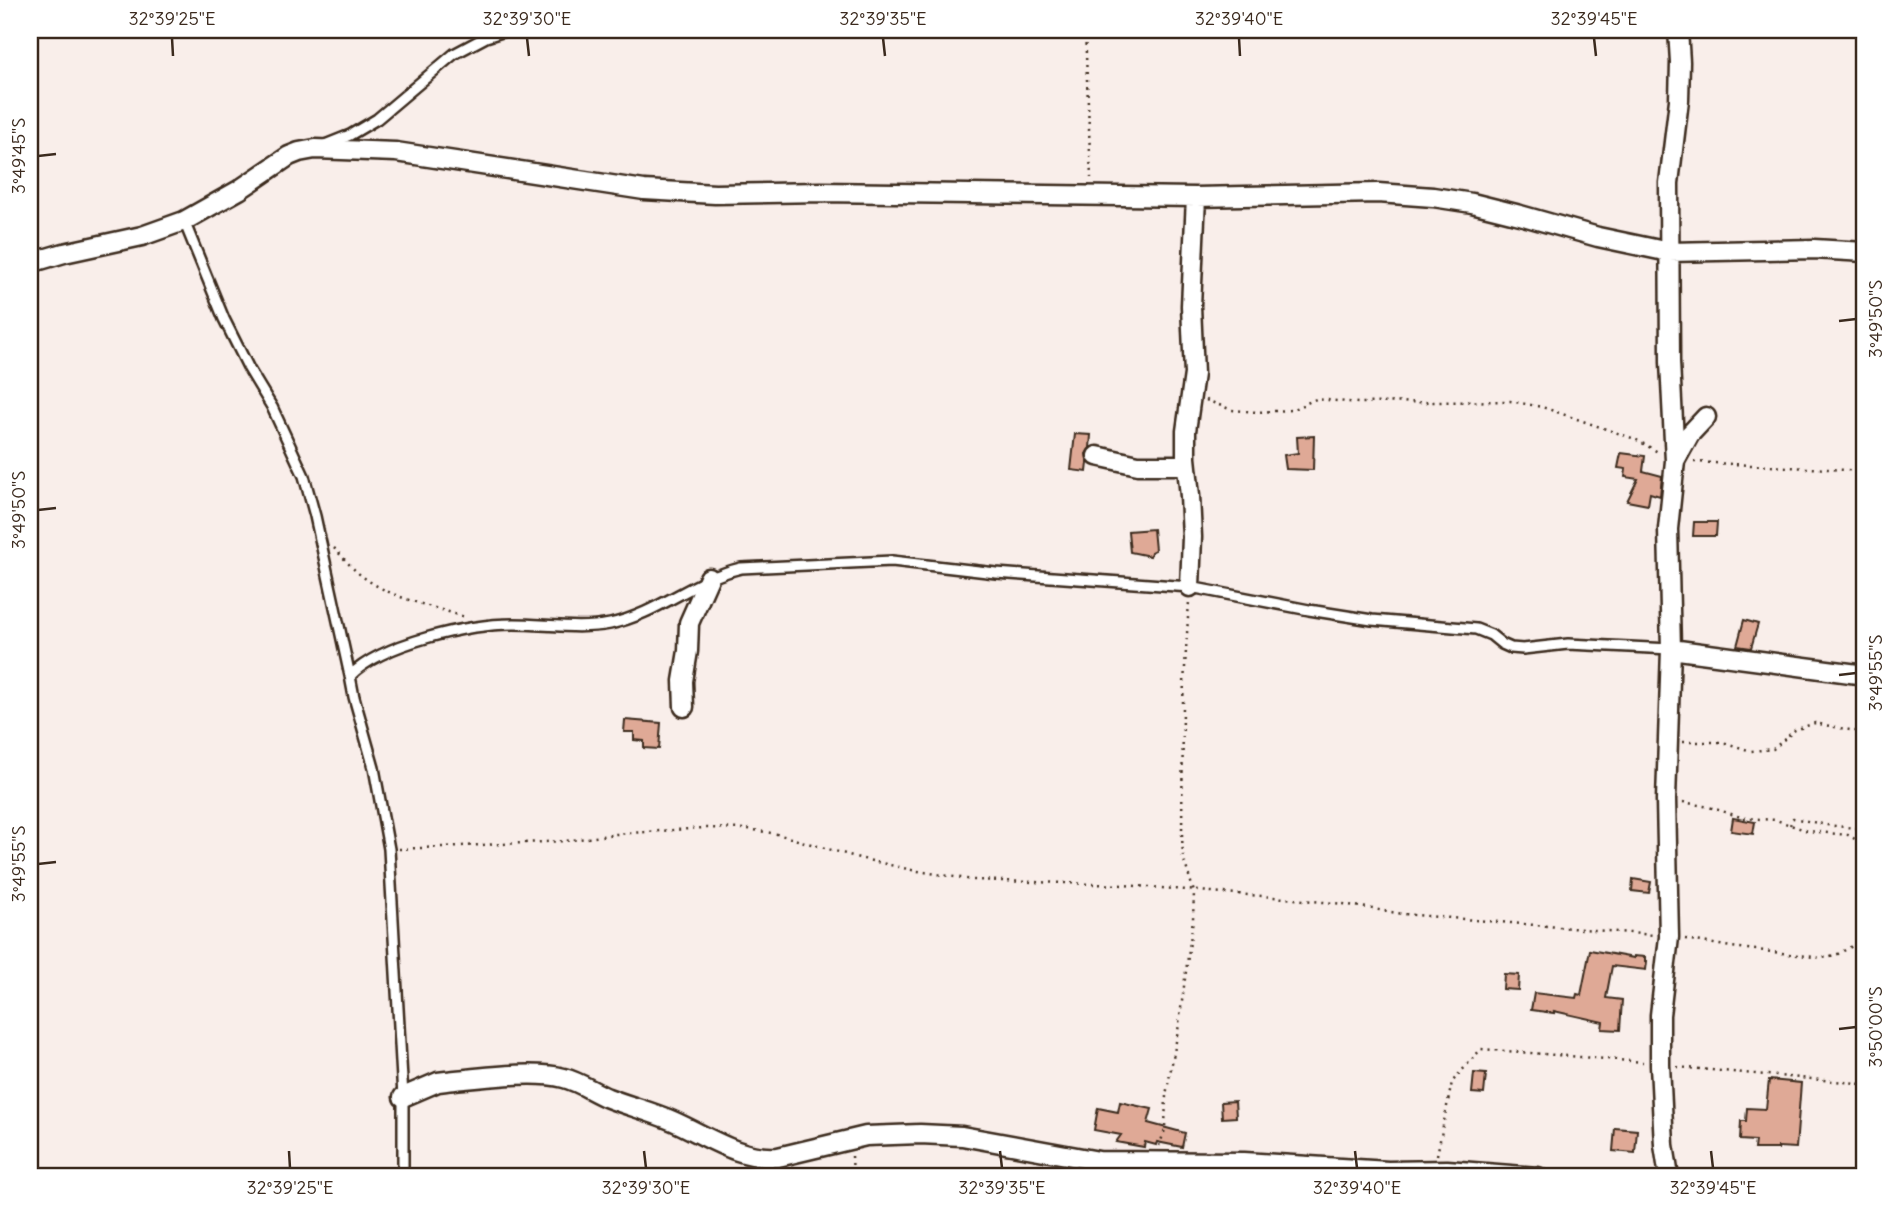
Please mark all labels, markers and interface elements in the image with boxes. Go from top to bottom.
text: 32°39'25"E [128,7,216,30]
text: 32°39'30"E [483,7,571,30]
text: 32°39'35"E [839,7,927,30]
text: 32°39'40"E [1195,7,1283,30]
text: 32°39'45"E [1550,7,1638,30]
text: 3°49'45"S [7,118,30,194]
text: 3°49'50"S [1864,280,1887,358]
text: 3°49'50"S [7,471,30,549]
text: 3°49'55"S [1864,635,1887,711]
text: 3°49'55"S [7,826,30,902]
text: 3°50'00"S [1864,986,1887,1068]
text: 32°39'25"E [246,1176,334,1199]
text: 32°39'30"E [602,1176,690,1199]
text: 32°39'35"E [958,1176,1046,1199]
text: 32°39'40"E [1313,1176,1401,1199]
text: 32°39'45"E [1669,1176,1757,1199]

